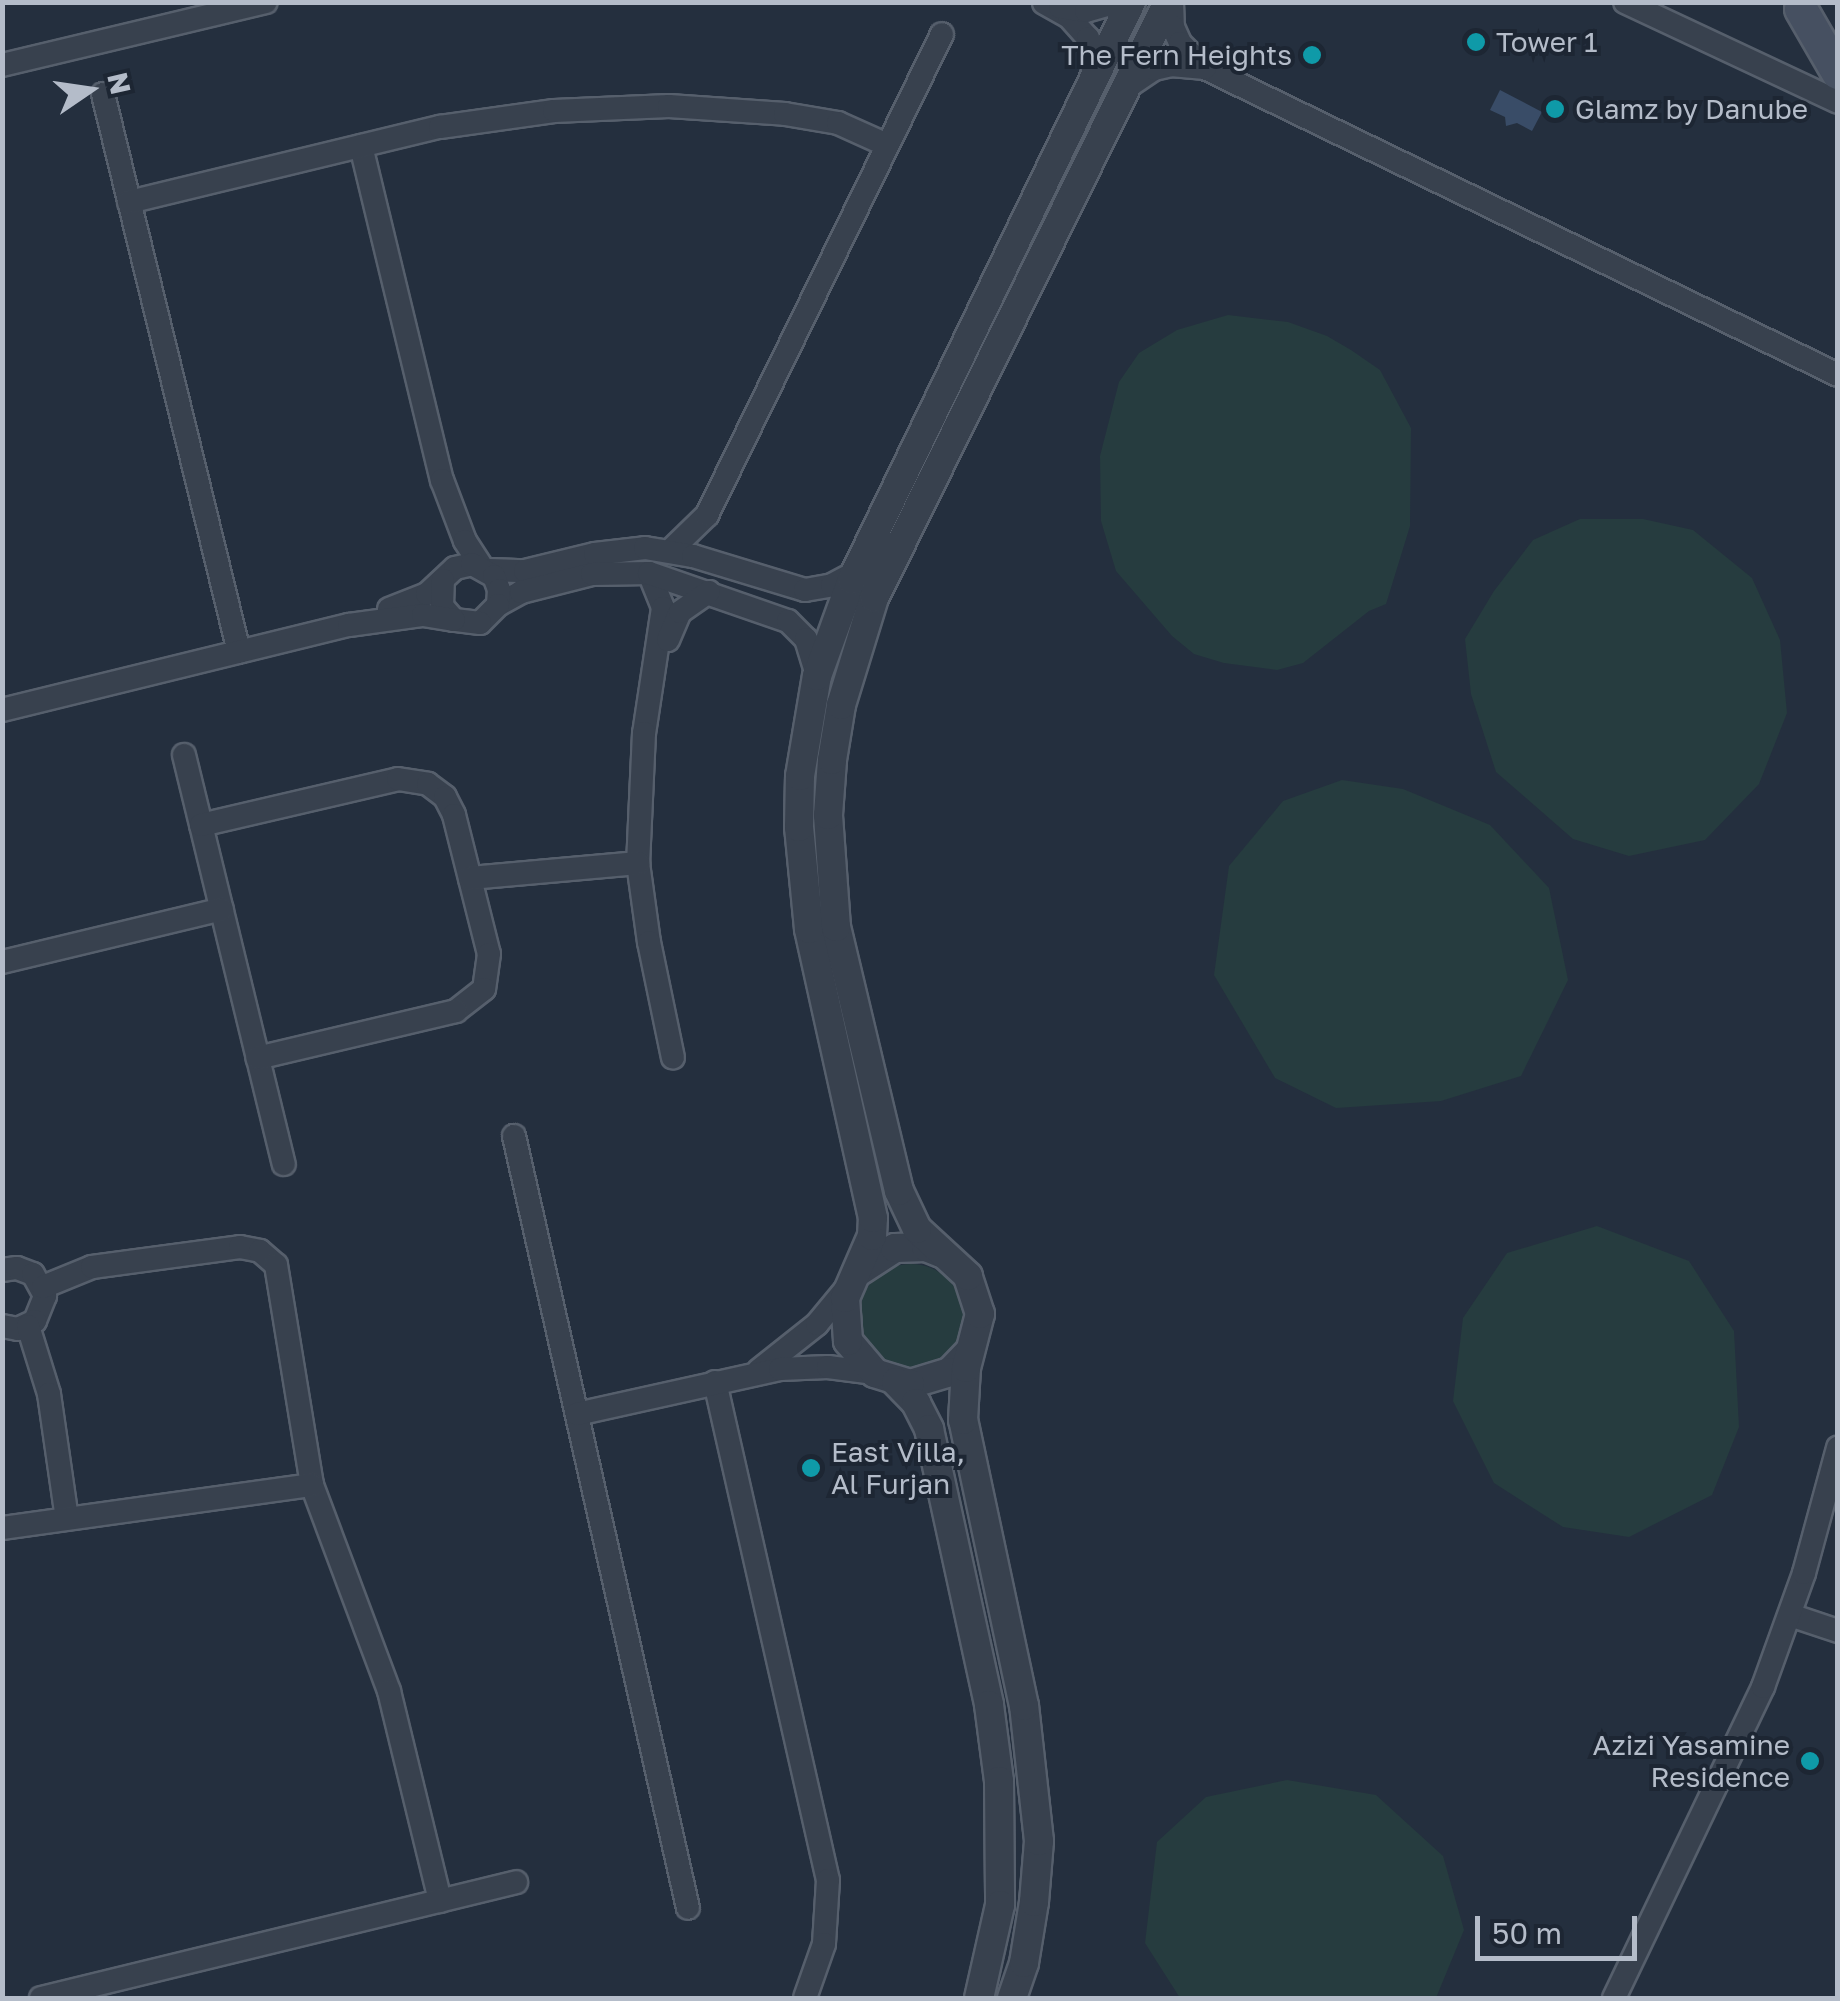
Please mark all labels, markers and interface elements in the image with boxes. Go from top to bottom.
place label: Tower 1 [1496,25,1597,59]
marker: Tower 1 [1465,31,1487,53]
place label: The Fern Heights [1061,38,1292,72]
north arrow [40,40,140,140]
marker: The Fern Heights [1301,44,1323,66]
text: N [101,69,138,97]
place label: Glamz by Danube [1575,92,1808,126]
marker: Glamz by Danube [1544,98,1566,120]
place label: East Villa, Al Furjan [831,1435,965,1501]
marker: East Villa, Al Furjan [800,1457,822,1479]
place label: Azizi Yasamine Residence [1592,1728,1790,1794]
marker: Azizi Yasamine Residence [1799,1750,1821,1772]
scale bar [1480,1896,1642,1958]
text: 50 m [1492,1915,1562,1951]

